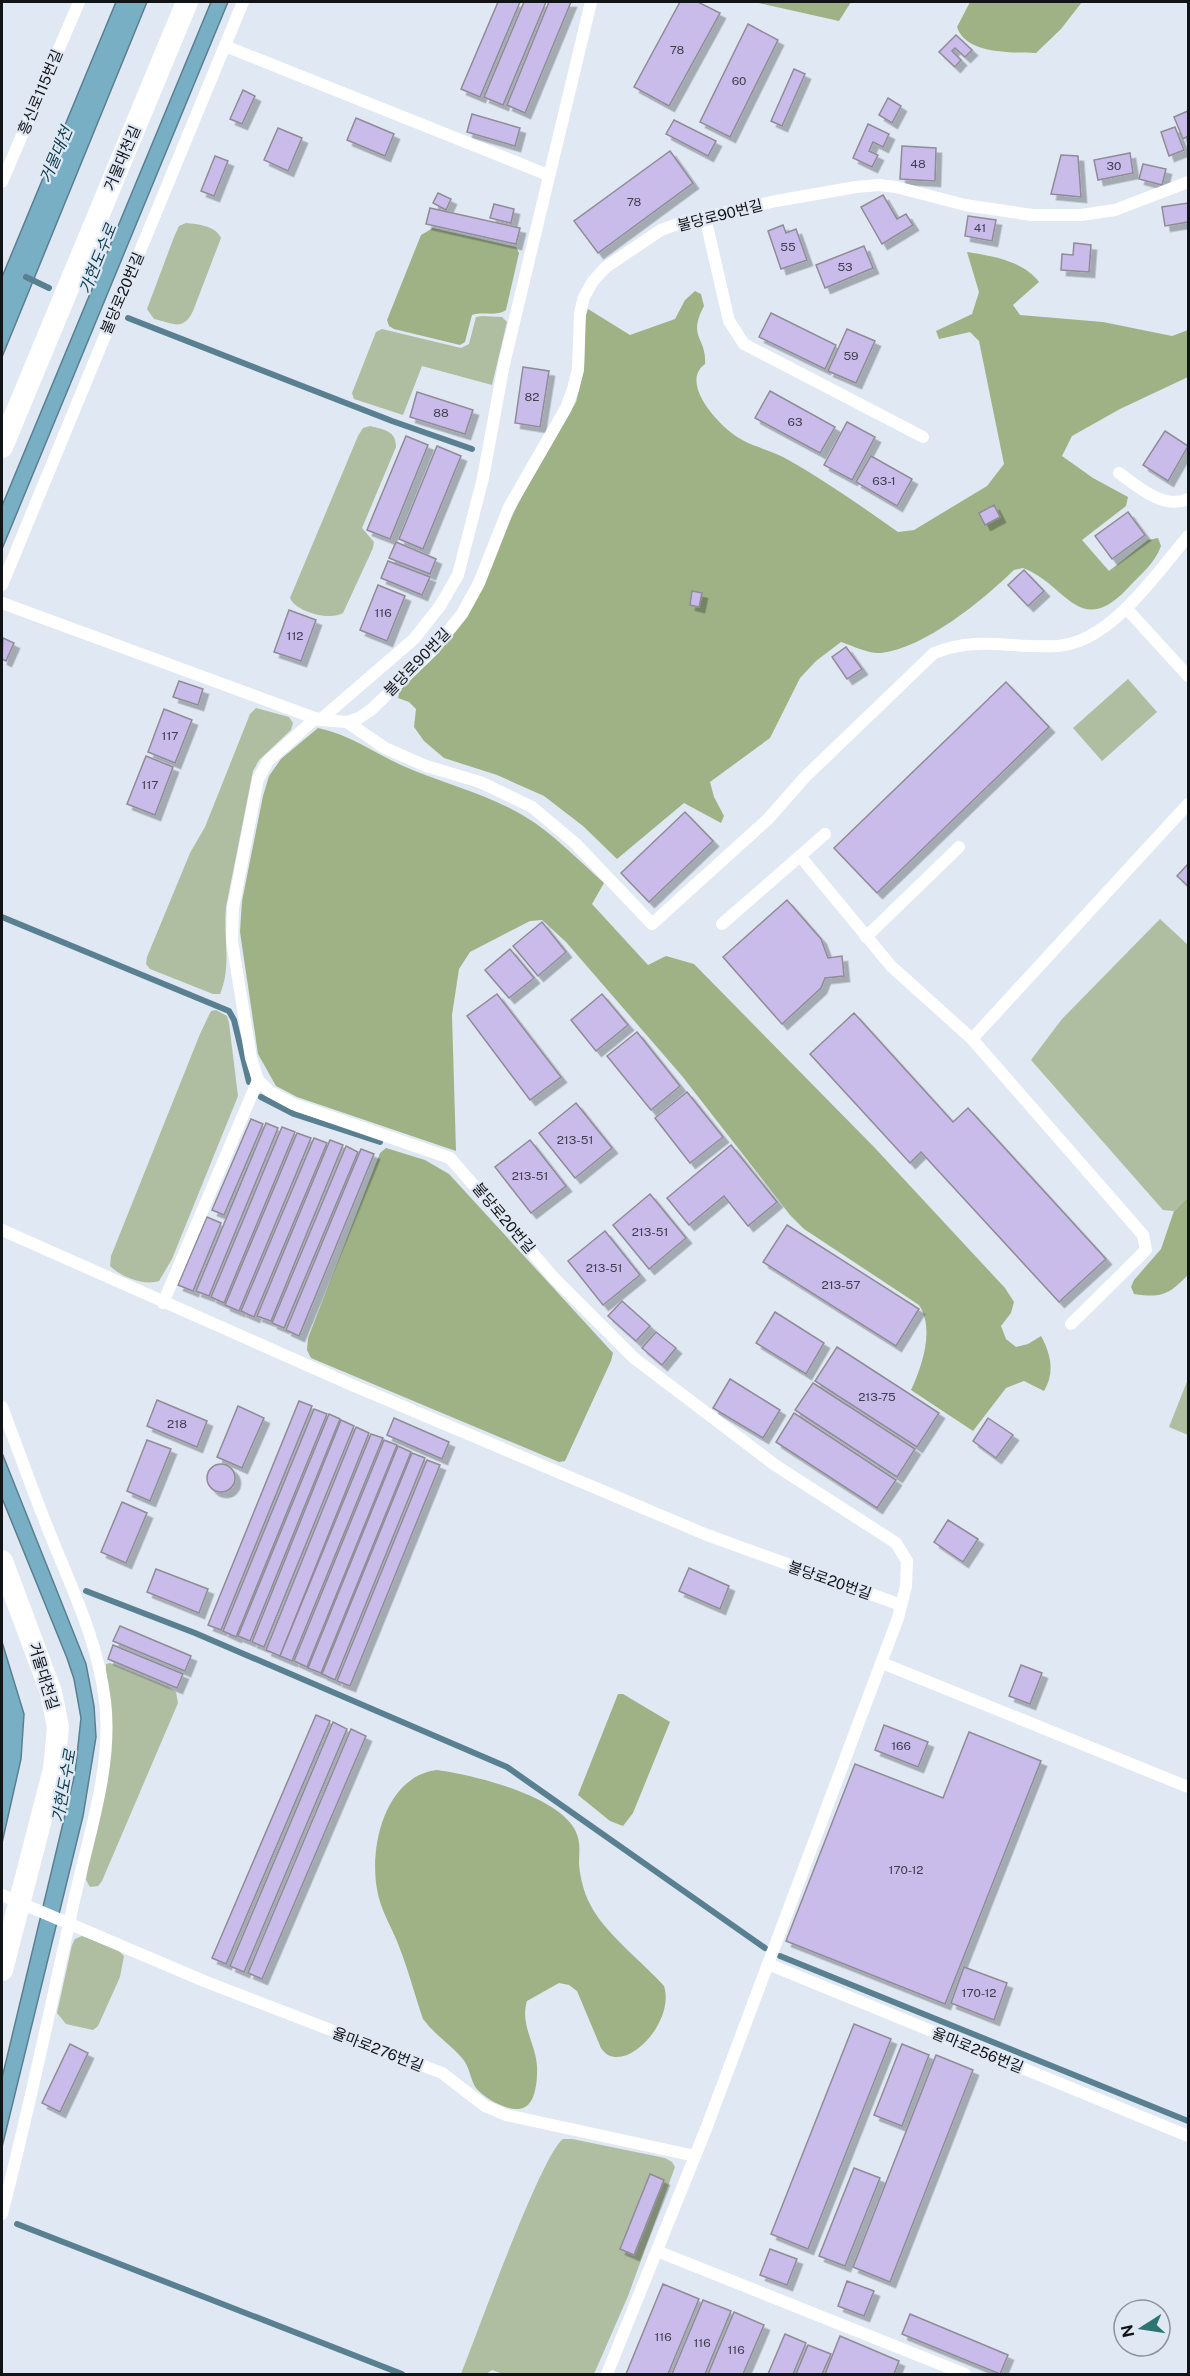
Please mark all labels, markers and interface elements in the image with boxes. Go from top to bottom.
house number: 78 [670,43,685,57]
street label: 흥신로115번길 [14,47,66,137]
house number: 60 [732,74,746,88]
water label: 거물대천 [36,122,77,186]
street label: 거물대천길 [101,123,143,193]
house number: 48 [910,157,926,171]
house number: 30 [1107,159,1121,173]
house number: 78 [627,195,642,209]
street label: 불당로90번길 [676,196,764,234]
water label: 가현도수로 [75,220,121,297]
house number: 41 [974,221,986,235]
house number: 55 [780,240,796,254]
street label: 불당로20번길 [97,250,147,336]
house number: 53 [837,260,853,274]
house number: 59 [843,349,859,363]
house number: 82 [525,390,539,404]
house number: 88 [433,406,449,420]
house number: 63 [788,415,802,429]
house number: 63-1 [872,474,896,488]
house number: 116 [374,606,392,620]
street label: 불당로90번길 [381,625,453,699]
house number: 112 [287,629,303,643]
house number: 117 [162,729,178,743]
house number: 117 [142,778,158,792]
house number: 213-51 [557,1133,593,1147]
house number: 213-51 [512,1169,548,1183]
street label: 불당로20번길 [469,1179,539,1257]
house number: 213-51 [632,1225,668,1239]
house number: 213-51 [586,1261,622,1275]
house number: 213-57 [821,1278,861,1292]
house number: 213-75 [858,1390,896,1404]
house number: 218 [167,1417,187,1431]
street label: 불당로20번길 [786,1558,874,1602]
street label: 거물대천길 [26,1641,62,1711]
house number: 166 [891,1739,911,1753]
water label: 가현도수로 [48,1747,80,1824]
house number: 170-12 [889,1863,923,1877]
house number: 170-12 [962,1986,996,2000]
street label: 율마로276번길 [330,2024,426,2074]
street label: 율마로256번길 [930,2024,1026,2076]
north arrow [1112,2298,1172,2358]
text: N [1117,2323,1138,2339]
house number: 116 [654,2330,672,2344]
house number: 116 [693,2336,711,2350]
house number: 116 [727,2343,745,2357]

